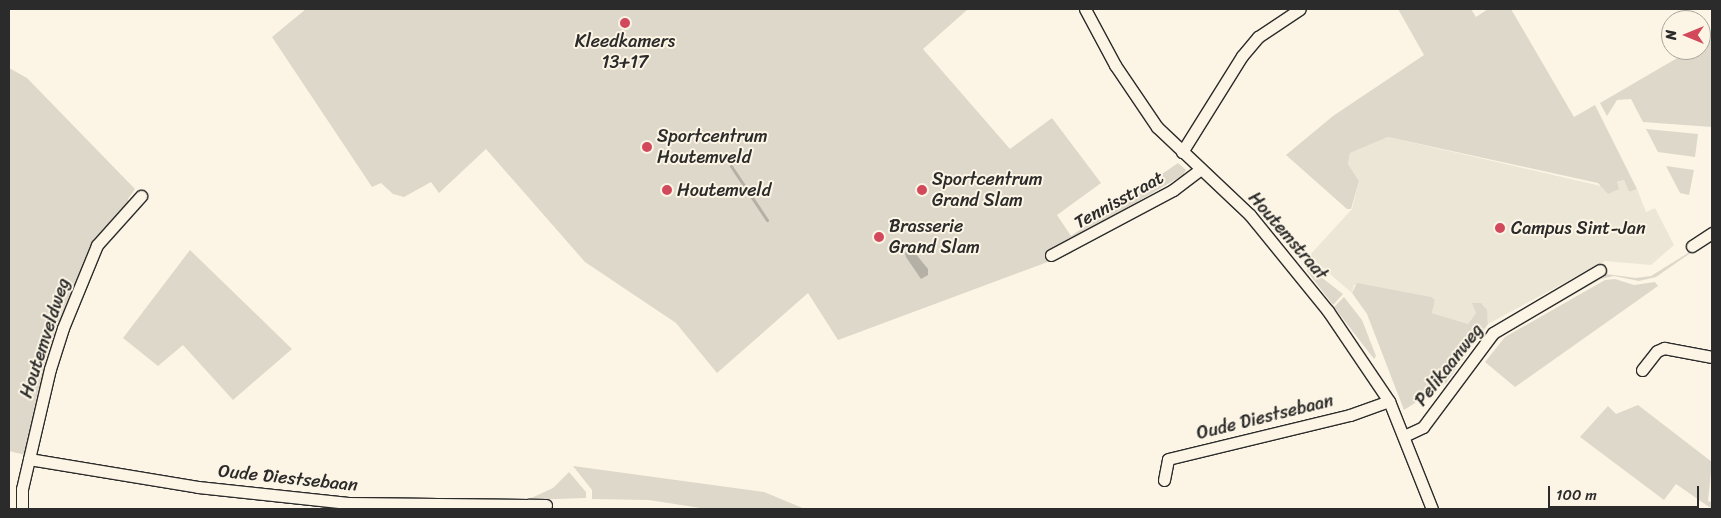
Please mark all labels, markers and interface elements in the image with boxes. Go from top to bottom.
north arrow [1661,10,1711,60]
marker: Kleedkamers 13+17 [619,17,631,29]
text: N [1659,30,1684,40]
place label: Kleedkamers 13+17 [575,31,675,74]
place label: Sportcentrum Houtemveld [657,126,768,168]
marker: Sportcentrum Houtemveld [641,141,653,153]
street label: Tennisstraat [1071,167,1167,233]
place label: Sportcentrum Grand Slam [932,169,1043,212]
place label: Houtemveld [677,179,771,201]
marker: Houtemveld [661,184,673,196]
marker: Sportcentrum Grand Slam [916,184,928,196]
street label: Houtemstraat [1244,187,1332,285]
place label: Brasserie Grand Slam [889,216,980,258]
place label: Campus Sint-Jan [1511,217,1646,239]
marker: Campus Sint-Jan [1493,221,1507,235]
marker: Brasserie Grand Slam [873,231,885,243]
street label: Houtemveldweg [15,275,75,401]
street label: Pelikaanweg [1410,320,1488,410]
street label: Oude Diestsebaan [1195,390,1335,444]
street label: Oude Diestsebaan [217,460,359,496]
scale bar [1551,476,1702,508]
text: 100 m [1556,482,1597,508]

